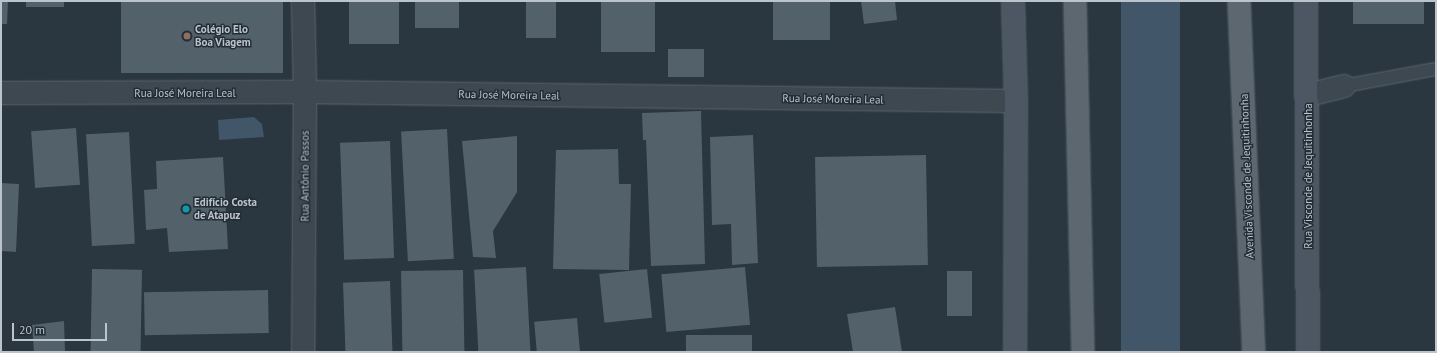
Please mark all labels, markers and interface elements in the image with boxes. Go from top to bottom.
place label: Colégio Elo Boa Viagem [195,23,251,49]
marker: Colégio Elo Boa Viagem [182,31,192,41]
street label: Rua José Moreira Leal [134,86,236,100]
street label: Rua José Moreira Leal [458,88,560,102]
street label: Rua José Moreira Leal [782,92,884,106]
street label: Avenida Visconde de Jequitinhonha [1238,93,1256,259]
street label: Rua Visconde de Jequitinhonha [1301,103,1315,249]
street label: Rua Antônio Passos [298,130,312,222]
place label: Edifício Costa de Atapuz [194,196,257,222]
marker: Edifício Costa de Atapuz [181,204,191,214]
scale bar [14,315,109,341]
text: 20 m [19,322,45,337]

